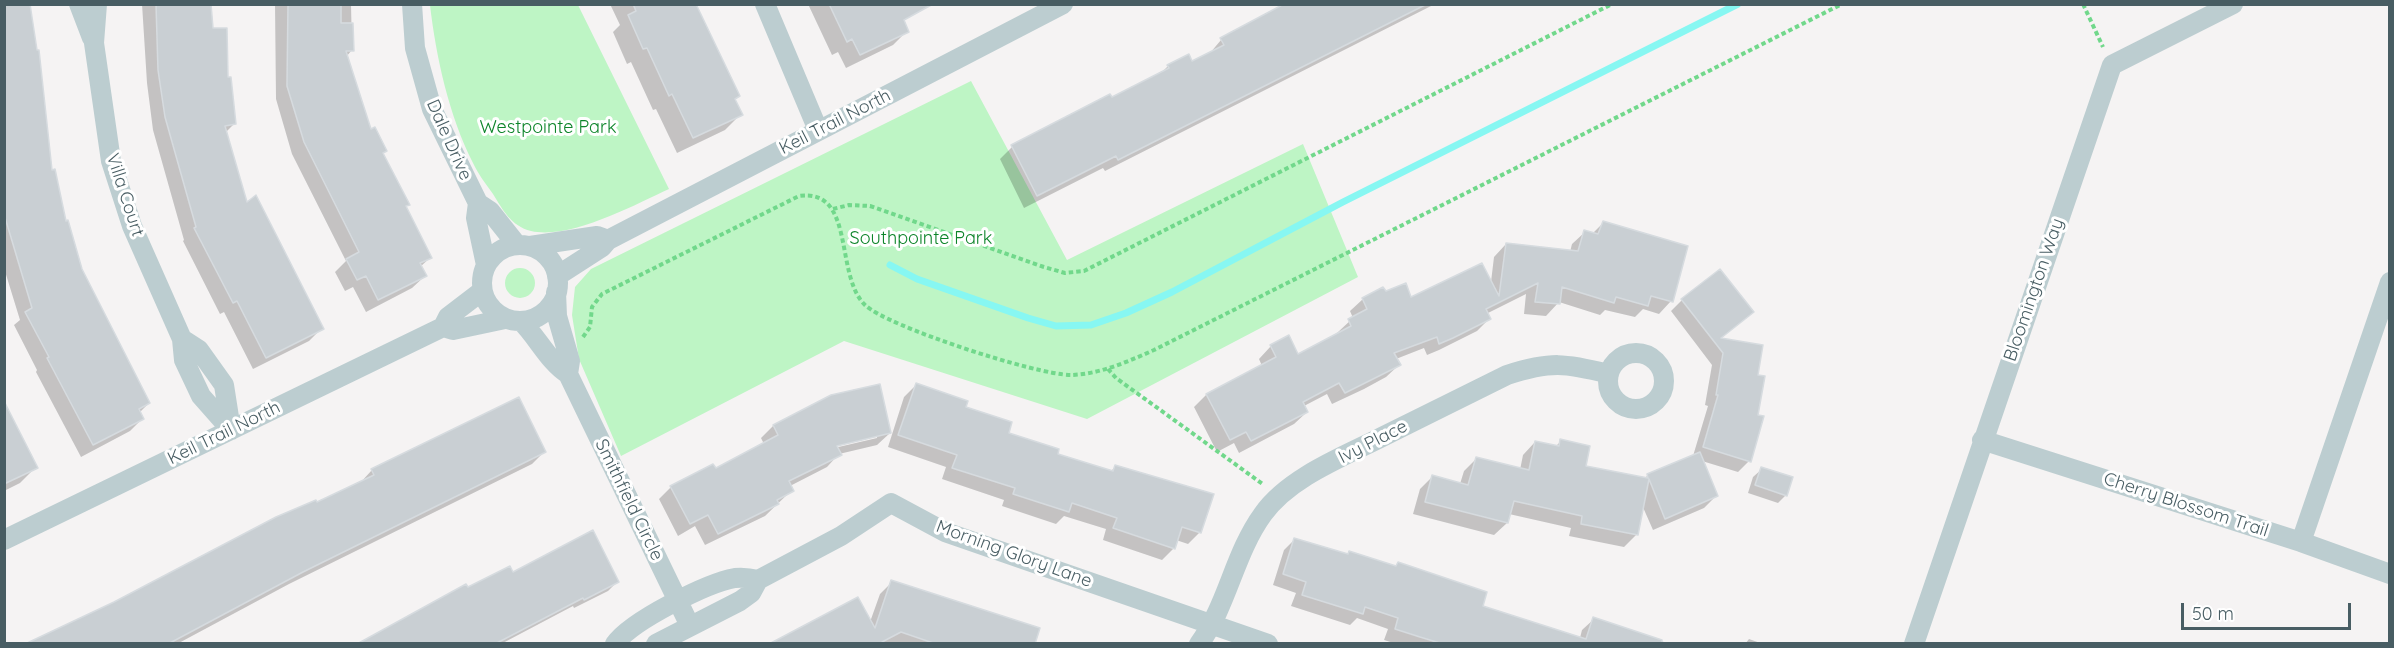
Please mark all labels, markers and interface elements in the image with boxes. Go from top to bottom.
street label: Keil Trail North [776,85,894,159]
street label: Dale Drive [422,96,476,184]
park label: Westpointe Park [479,117,617,139]
street label: Villa Court [101,151,149,239]
street label: Bloomington Way [1999,216,2069,364]
park label: Southpointe Park [850,228,992,250]
street label: Keil Trail North [164,396,284,470]
street label: Ivy Place [1335,415,1411,469]
street label: Smithfield Circle [590,436,668,564]
street label: Cherry Blossom Trail [2101,468,2271,542]
street label: Morning Glory Lane [933,516,1095,592]
scale bar [2184,591,2354,629]
text: 50 m [2192,602,2234,625]

